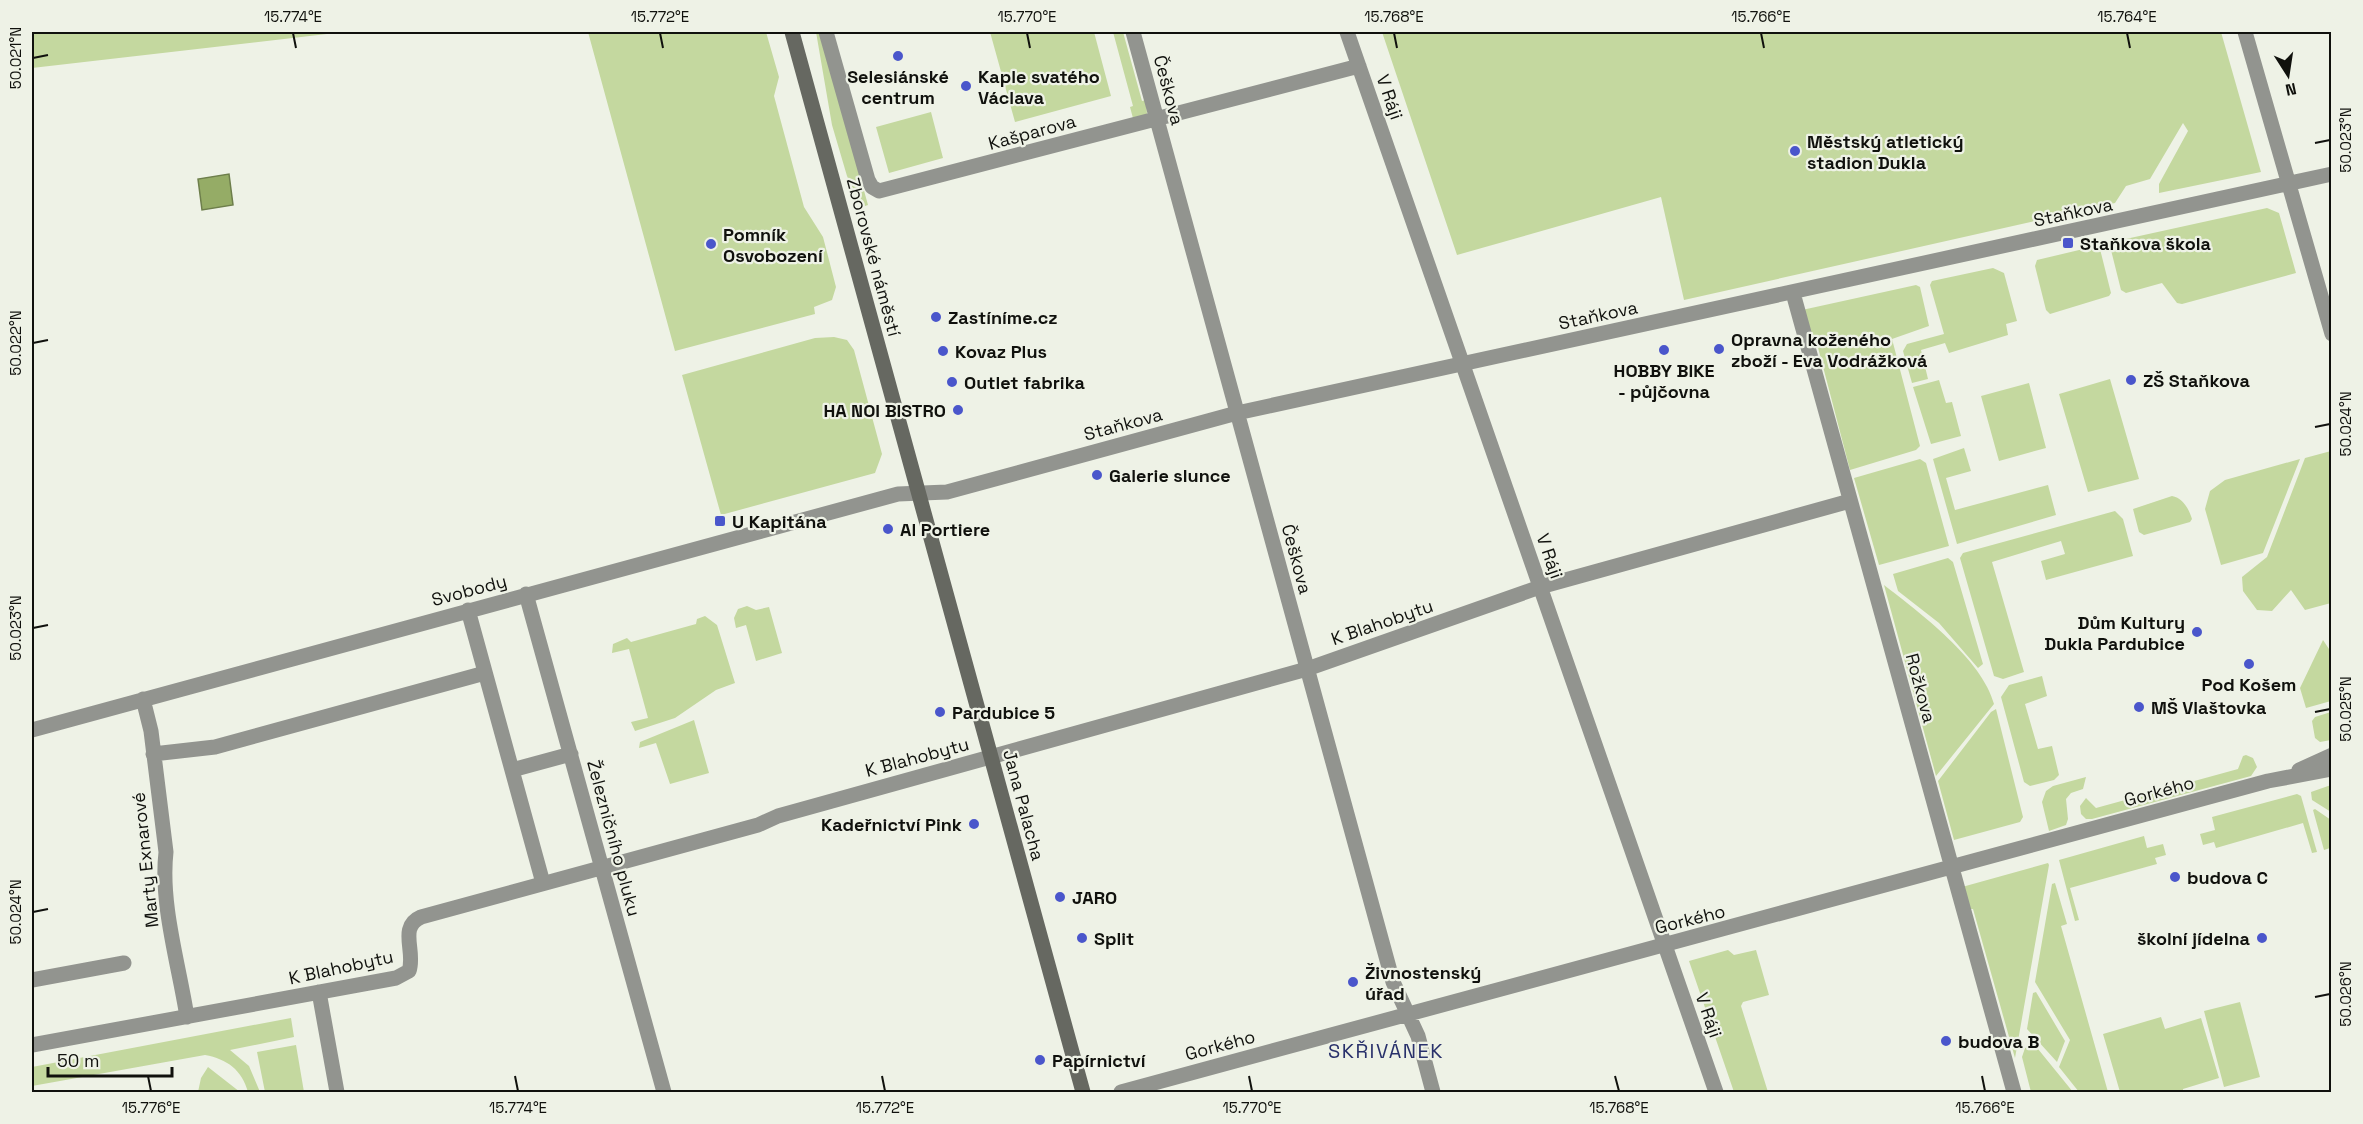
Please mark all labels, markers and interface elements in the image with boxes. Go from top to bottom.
text: 15.774°E [264,7,322,26]
text: 15.772°E [631,7,689,26]
text: 15.770°E [997,7,1057,26]
text: 15.768°E [1364,7,1424,26]
text: 15.766°E [1731,7,1791,26]
text: 15.764°E [2097,7,2157,26]
text: 50.021°N [6,27,25,89]
north arrow [2258,45,2318,105]
marker: Selesiánské centrum [891,49,905,63]
street label: Češkova [1149,53,1189,127]
place label: Selesiánské centrum [847,65,949,109]
place label: Kaple svatého Václava [978,65,1100,109]
street label: V Ráji [1372,71,1408,123]
text: N [2284,78,2298,101]
marker: Kaple svatého Václava [959,79,973,93]
text: 50.023°N [2336,107,2355,173]
street label: Kašparova [986,109,1078,155]
place label: Městský atletický stadion Dukla [1807,130,1964,174]
marker: Městský atletický stadion Dukla [1788,144,1802,158]
street label: Zborovské náměstí [842,175,906,339]
street label: Staňkova [2031,192,2115,232]
place label: Pomník Osvobození [723,223,823,267]
place label: Staňkova škola [2080,232,2211,255]
marker: Staňkova škola [2061,236,2075,250]
marker: Pomník Osvobození [704,237,718,251]
street label: Staňkova [1556,295,1640,335]
place label: Zastíníme.cz [948,306,1057,329]
text: 50.022°N [6,310,25,376]
marker: Zastíníme.cz [929,310,943,324]
place label: Opravna koženého zboží - Eva Vodrážková [1731,328,1928,372]
place label: Kovaz Plus [955,340,1047,363]
marker: Opravna koženého zboží - Eva Vodrážková [1712,342,1726,356]
marker: HOBBY BIKE - půjčovna [1657,343,1671,357]
marker: Kovaz Plus [936,344,950,358]
place label: HOBBY BIKE - půjčovna [1614,359,1714,403]
place label: ZŠ Staňkova [2143,369,2250,392]
place label: Outlet fabrika [964,371,1086,394]
marker: ZŠ Staňkova [2124,373,2138,387]
marker: Outlet fabrika [945,375,959,389]
text: 50.024°N [2336,391,2355,457]
place label: HA NOI BISTRO [824,399,946,422]
street label: Staňkova [1081,402,1165,446]
marker: HA NOI BISTRO [951,403,965,417]
place label: Galerie slunce [1109,464,1231,487]
marker: Galerie slunce [1090,468,1104,482]
place label: U Kapitána [732,510,827,533]
marker: U Kapitána [713,514,727,528]
place label: Al Portiere [900,518,990,541]
marker: Al Portiere [881,522,895,536]
street label: Češkova [1277,522,1317,596]
street label: V Ráji [1532,530,1568,582]
street label: Svobody [429,569,509,611]
street label: K Blahobytu [1328,594,1436,650]
text: 50.023°N [6,595,25,661]
place label: Dům Kultury Dukla Pardubice [2044,611,2185,655]
marker: Dům Kultury Dukla Pardubice [2190,625,2204,639]
street label: Rožkova [1901,651,1941,725]
marker: Pod Košem [2242,657,2256,671]
place label: Pod Košem [2202,673,2296,696]
text: 50.025°N [2336,676,2355,742]
place label: MŠ Vlaštovka [2151,696,2267,719]
marker: MŠ Vlaštovka [2132,700,2146,714]
place label: Pardubice 5 [952,701,1055,724]
marker: Pardubice 5 [933,705,947,719]
street label: K Blahobytu [863,732,971,782]
street label: Jana Palacha [998,747,1050,863]
street label: Železničního pluku [582,757,646,919]
street label: Gorkého [2121,771,2197,811]
street label: Marty Exnarové [126,791,164,929]
place label: Kadeřnictví Pink [821,813,962,836]
marker: Kadeřnictví Pink [967,817,981,831]
place label: budova C [2187,866,2268,889]
marker: budova C [2168,870,2182,884]
text: 50.024°N [6,879,25,945]
place label: JARO [1072,886,1117,909]
marker: JARO [1053,890,1067,904]
street label: Gorkého [1652,899,1728,939]
place label: Split [1094,927,1134,950]
place label: školní jídelna [2137,927,2251,950]
marker: Split [1075,931,1089,945]
marker: školní jídelna [2255,931,2269,945]
street label: K Blahobytu [287,945,395,989]
place label: Živnostenský úřad [1365,961,1481,1005]
text: 50.026°N [2336,961,2355,1027]
marker: Živnostenský úřad [1346,975,1360,989]
street label: V Ráji [1691,989,1727,1041]
street label: Gorkého [1182,1025,1258,1065]
place label: budova B [1958,1030,2039,1053]
marker: budova B [1939,1034,1953,1048]
district label: SKŘIVÁNEK [1328,1038,1444,1064]
scale bar [48,1040,172,1078]
text: 50 m [57,1049,99,1072]
place label: Papírnictví [1052,1049,1146,1072]
marker: Papírnictví [1033,1053,1047,1067]
text: 15.776°E [122,1098,180,1117]
text: 15.774°E [489,1098,547,1117]
text: 15.772°E [856,1098,914,1117]
text: 15.770°E [1222,1098,1282,1117]
text: 15.768°E [1589,1098,1649,1117]
text: 15.766°E [1955,1098,2015,1117]

